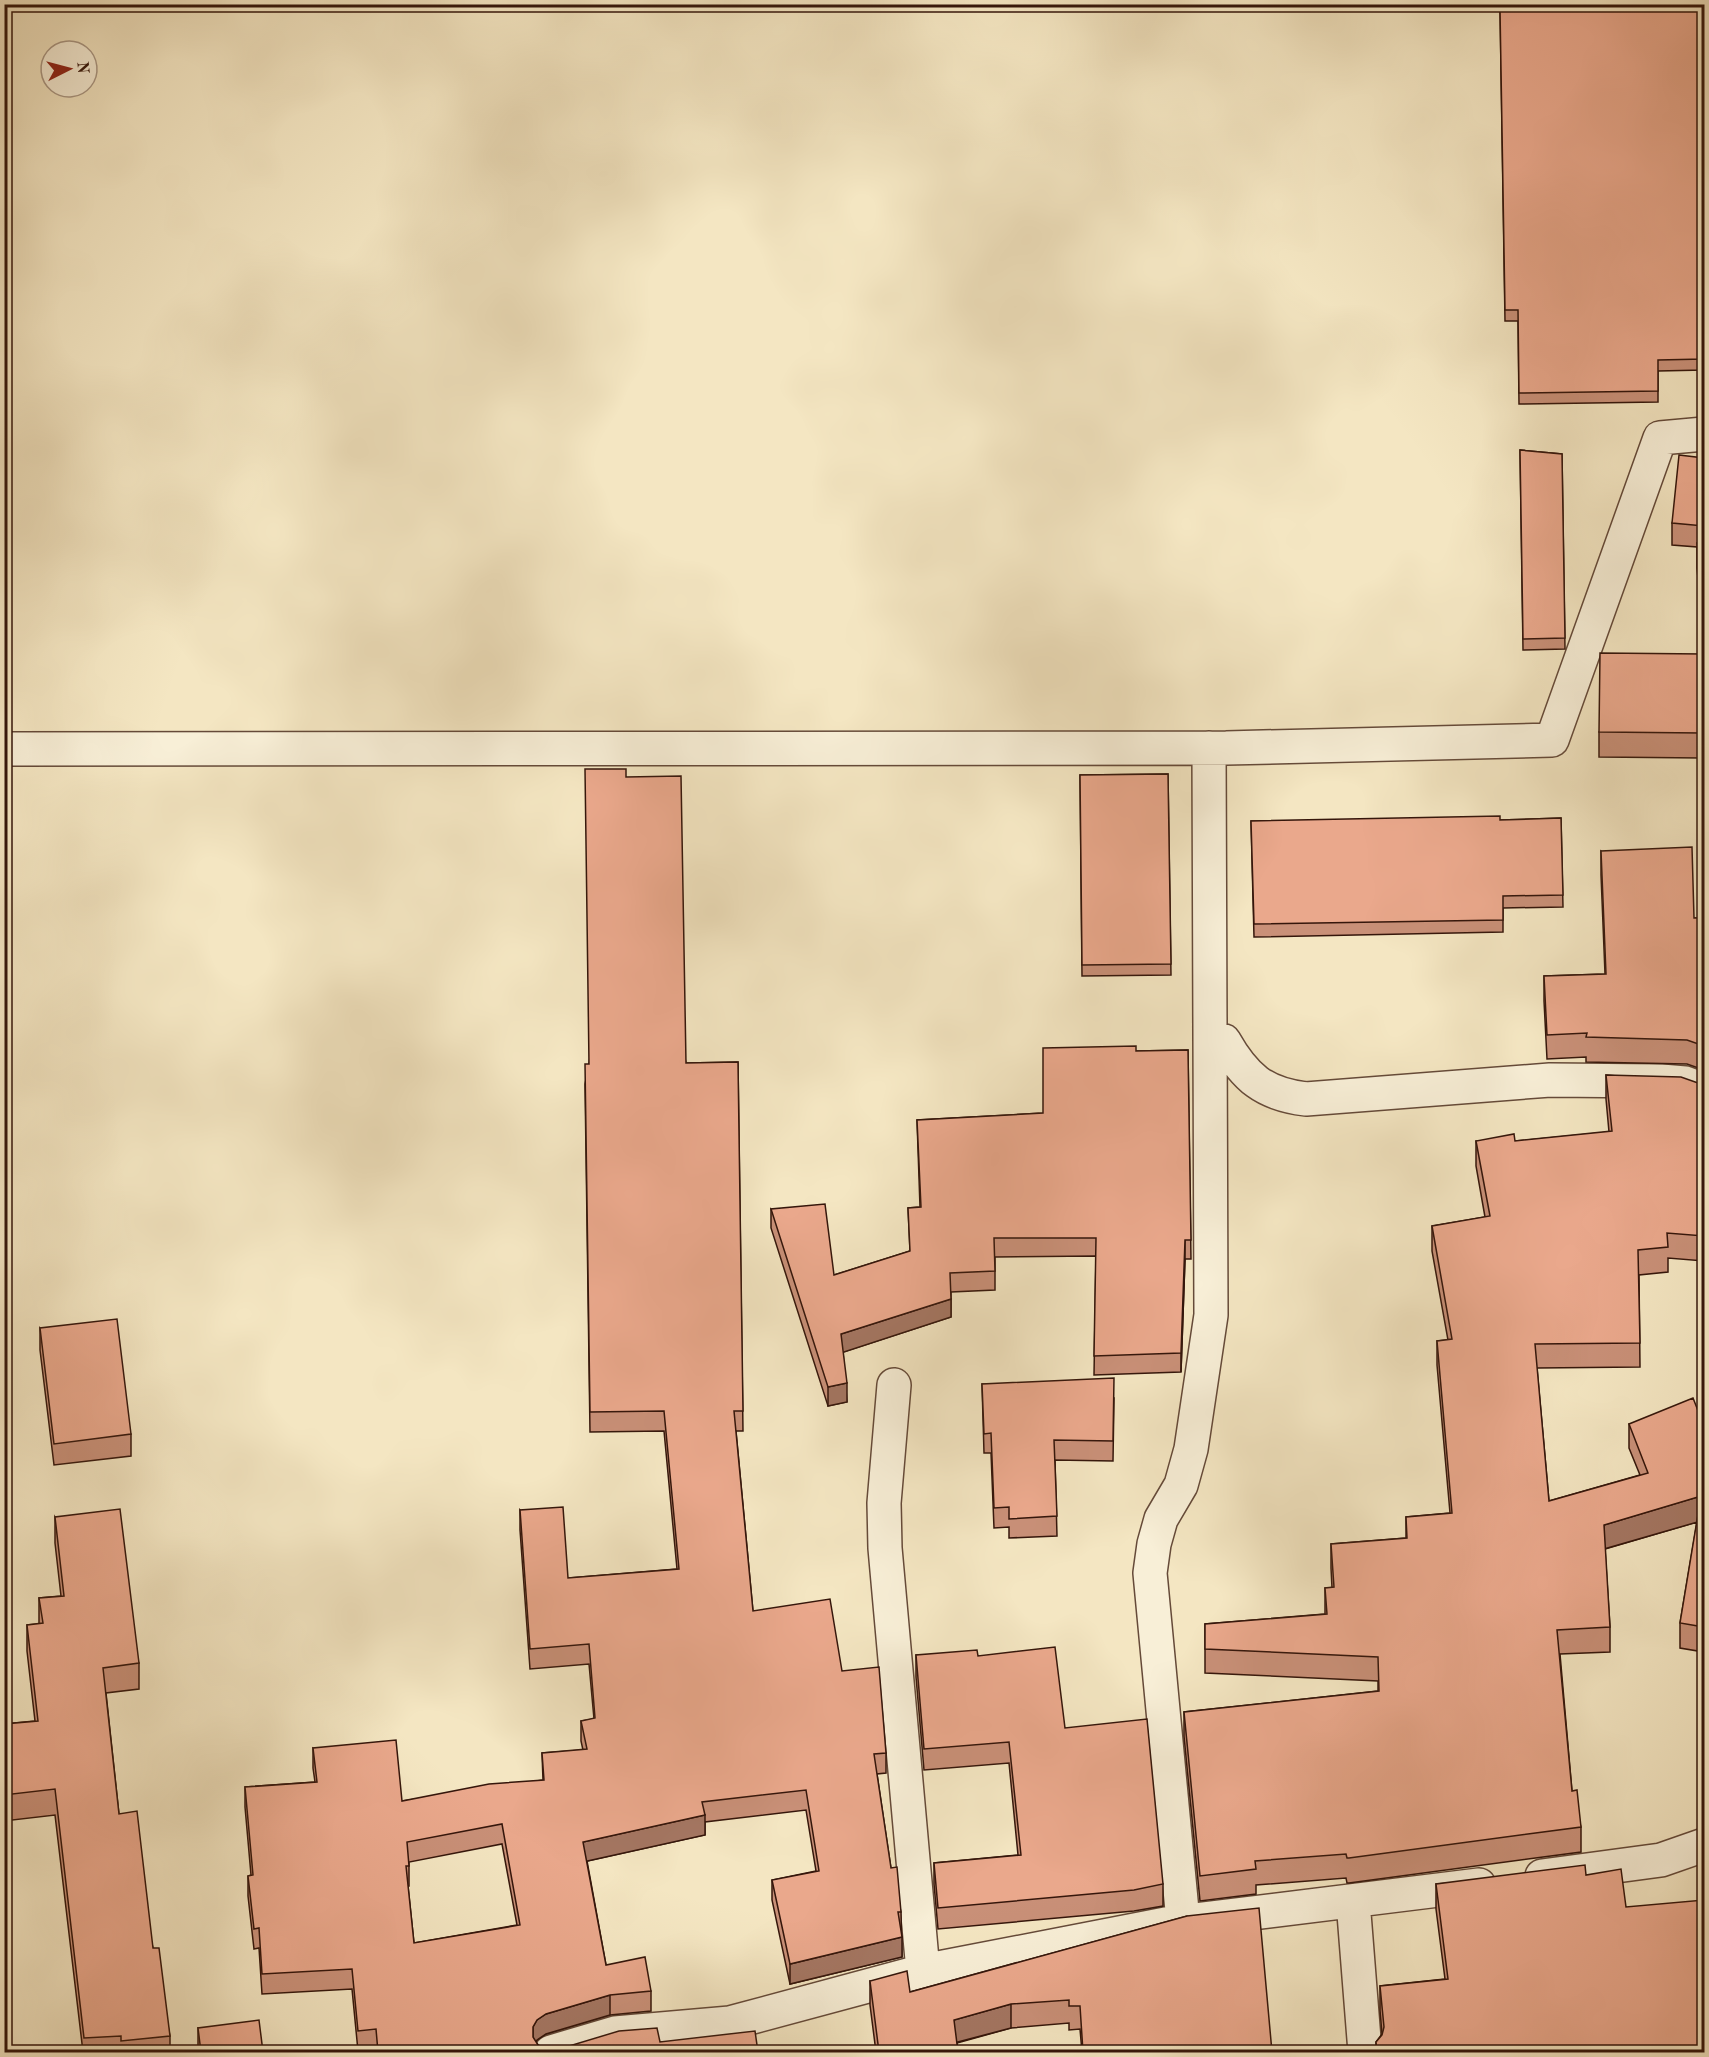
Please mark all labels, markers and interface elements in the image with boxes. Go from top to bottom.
north arrow [39,39,99,99]
text: N [73,61,91,75]

